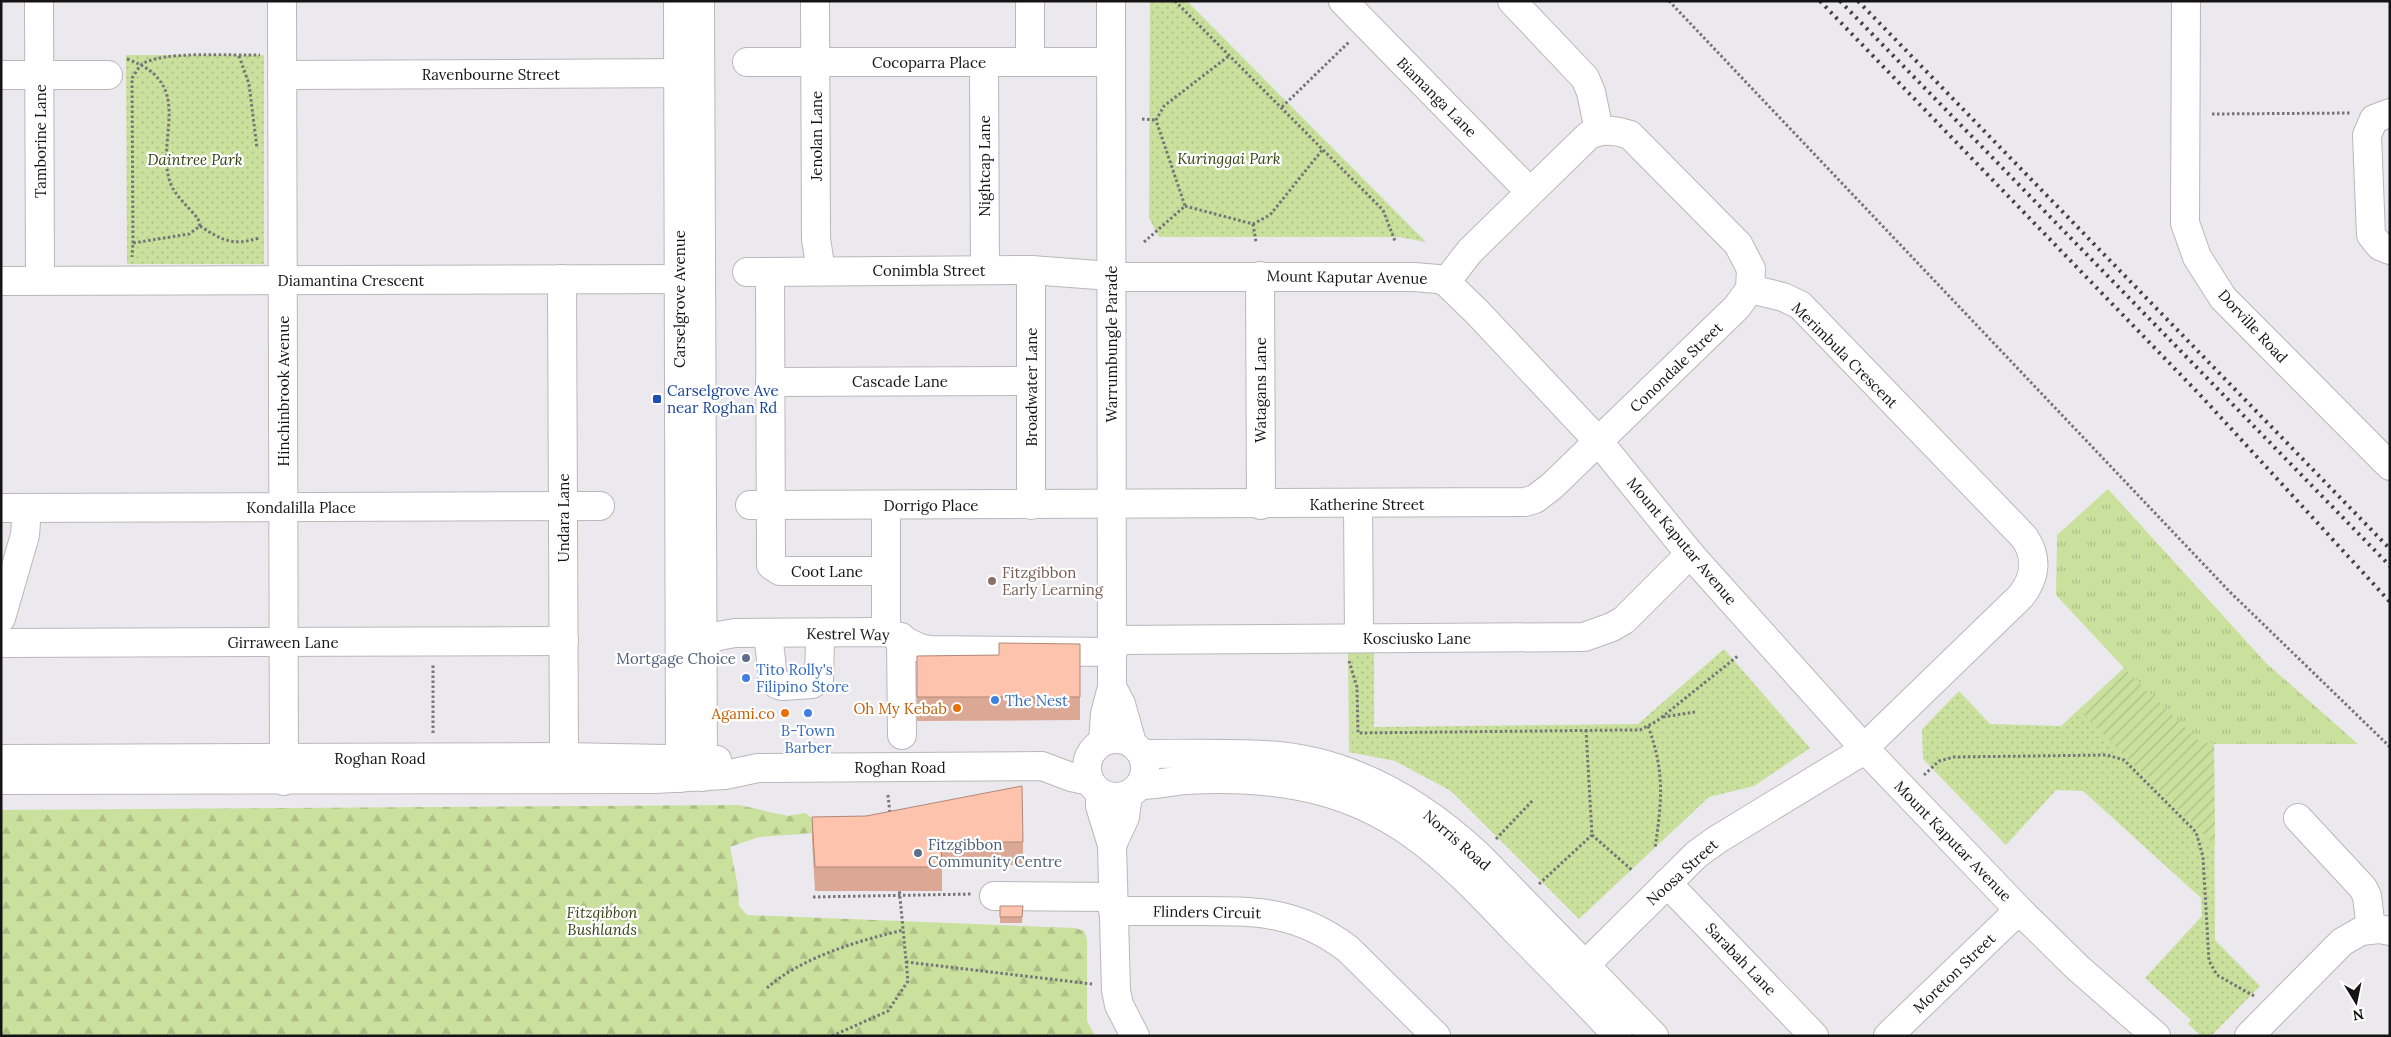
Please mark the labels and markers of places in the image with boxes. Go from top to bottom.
place label: Carselgrove Ave near Roghan Rd [667,381,779,417]
marker: Carselgrove Ave near Roghan Rd [651,393,663,405]
place label: Fitzgibbon Early Learning [1002,563,1104,599]
marker: Fitzgibbon Early Learning [986,575,998,587]
place label: Mortgage Choice [616,649,736,668]
marker: Mortgage Choice [740,652,752,664]
place label: Tito Rolly's Filipino Store [756,660,849,696]
marker: Tito Rolly's Filipino Store [740,672,752,684]
place label: The Nest [1005,691,1068,710]
marker: The Nest [989,694,1001,706]
place label: Oh My Kebab [853,699,947,718]
marker: Oh My Kebab [951,702,963,714]
place label: Agami.co [711,704,775,723]
marker: Agami.co [779,707,791,719]
marker: B-Town Barber [802,707,814,719]
place label: B-Town Barber [781,721,835,757]
place label: Fitzgibbon Community Centre [928,835,1062,871]
marker: Fitzgibbon Community Centre [912,847,924,859]

